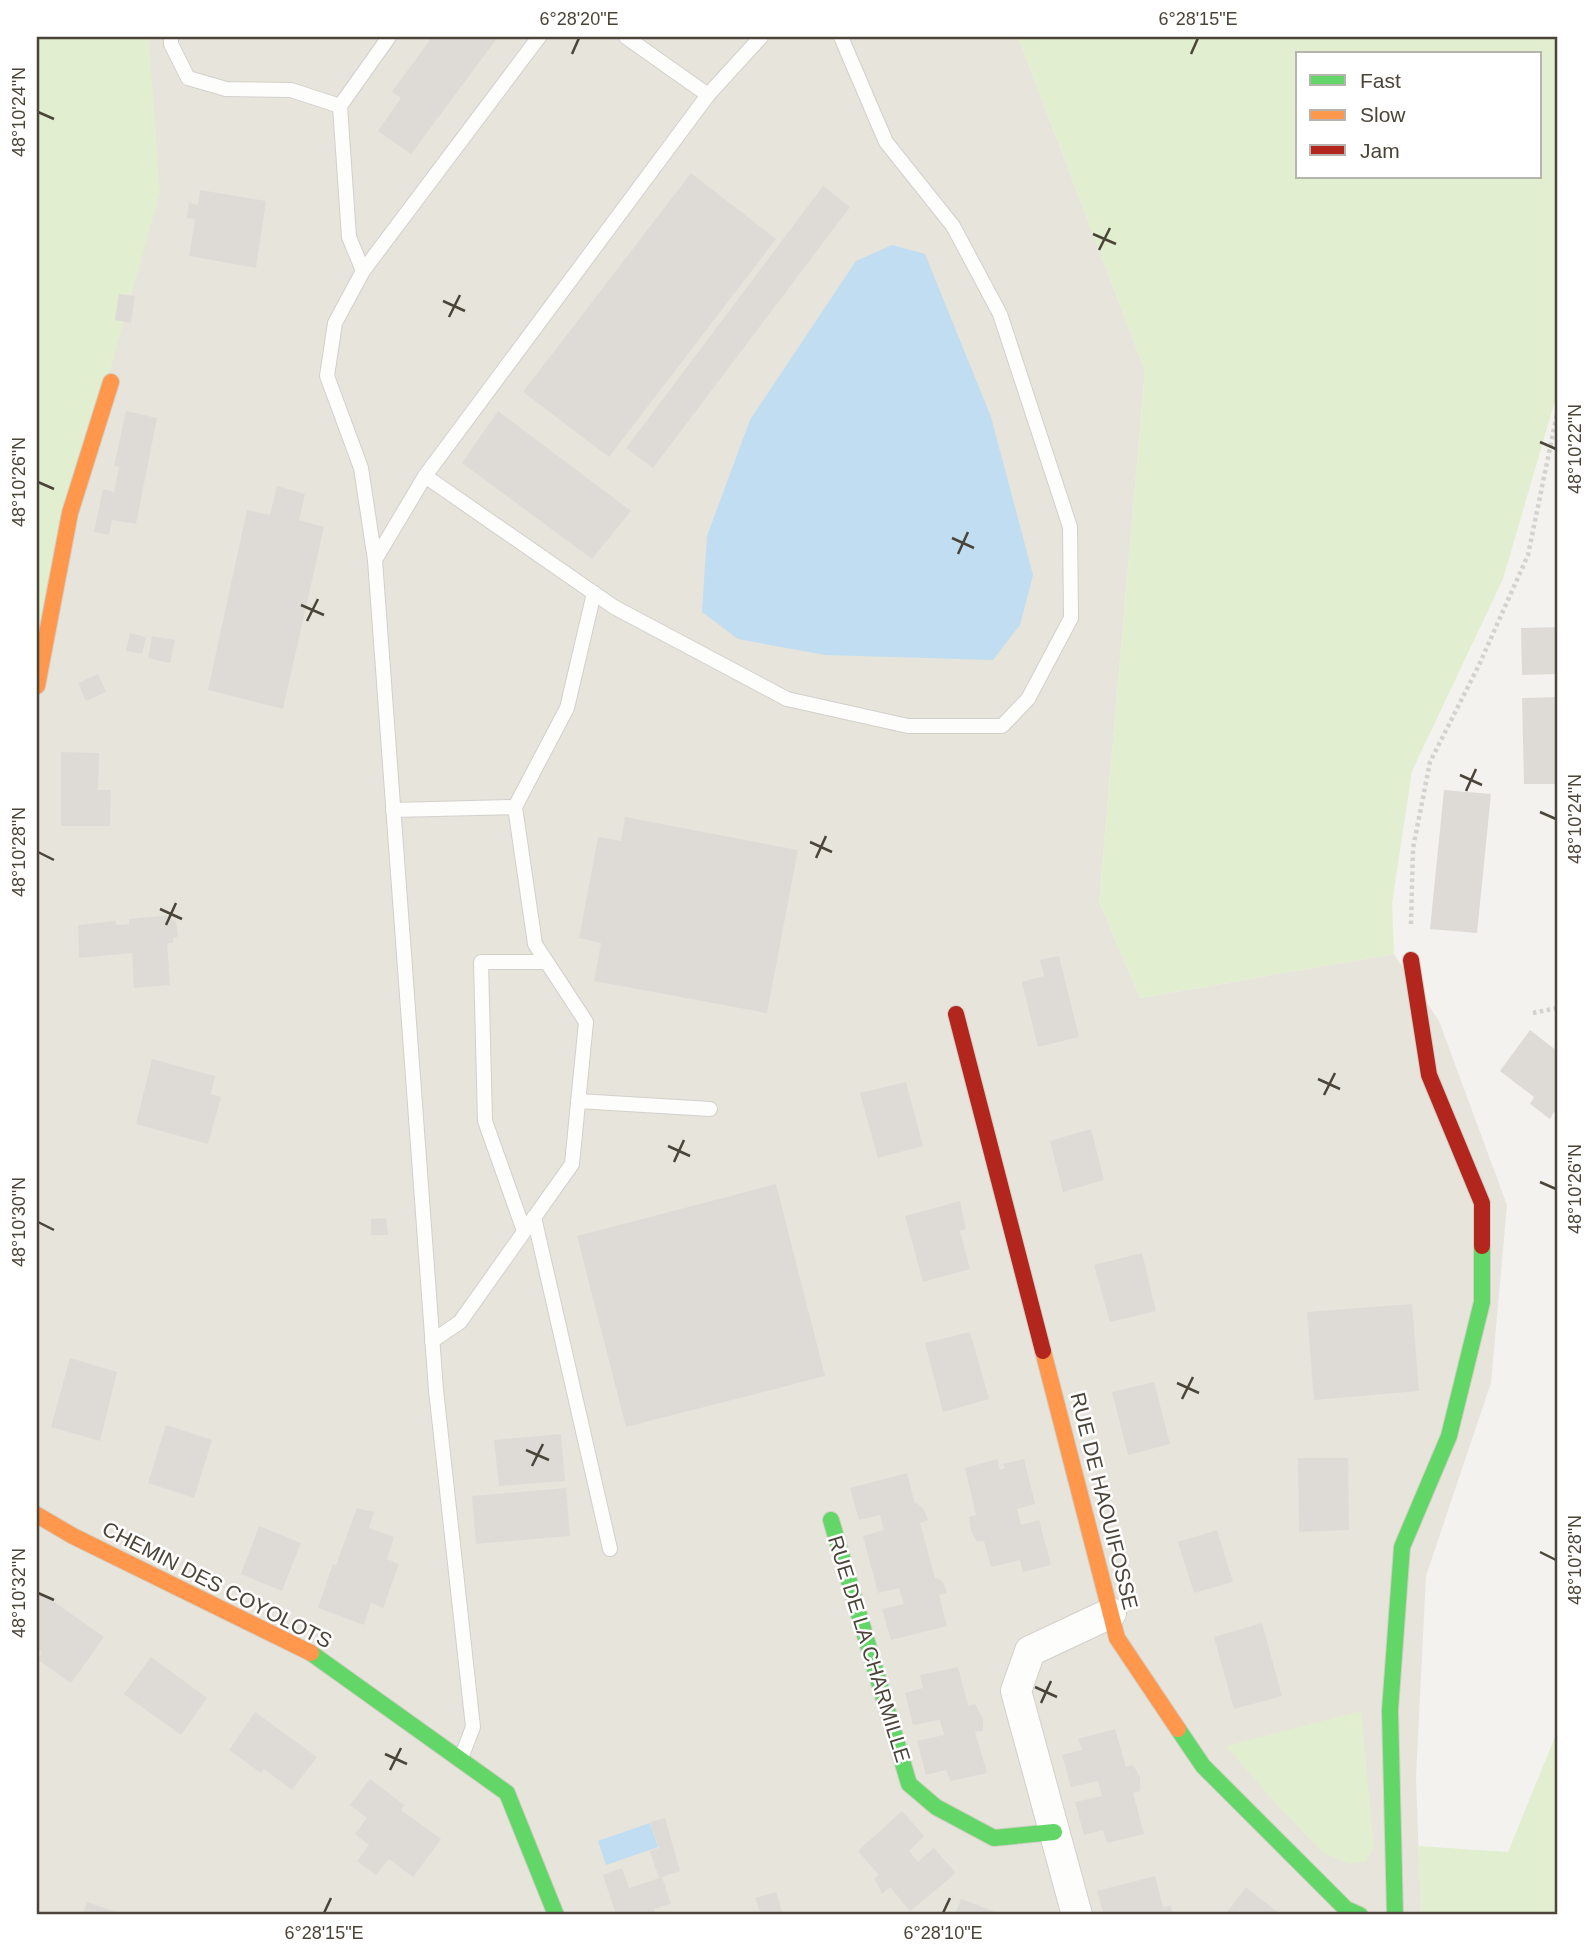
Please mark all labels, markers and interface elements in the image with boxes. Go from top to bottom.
text: 6°28'20"E [539,9,619,29]
text: 6°28'15"E [1158,9,1238,29]
legend [1296,52,1542,178]
text: 48°10'24"N [9,67,29,157]
text: Fast [1360,69,1401,92]
text: Slow [1360,103,1406,126]
text: Jam [1360,139,1400,162]
text: 48°10'22"N [1565,404,1585,494]
text: 48°10'26"N [9,437,29,527]
text: 48°10'24"N [1565,774,1585,864]
text: 48°10'28"N [9,807,29,897]
text: 48°10'26"N [1565,1144,1585,1234]
text: 48°10'30"N [9,1177,29,1267]
street label: RUE DE HAOUIFOSSE [1066,1390,1143,1612]
text: 48°10'28"N [1565,1515,1585,1605]
street label: CHEMIN DES COYOLOTS [99,1517,336,1653]
street label: RUE DE LA CHARMILLE [824,1533,915,1765]
text: 48°10'32"N [9,1548,29,1638]
text: 6°28'15"E [284,1923,364,1943]
text: 6°28'10"E [903,1923,983,1943]

